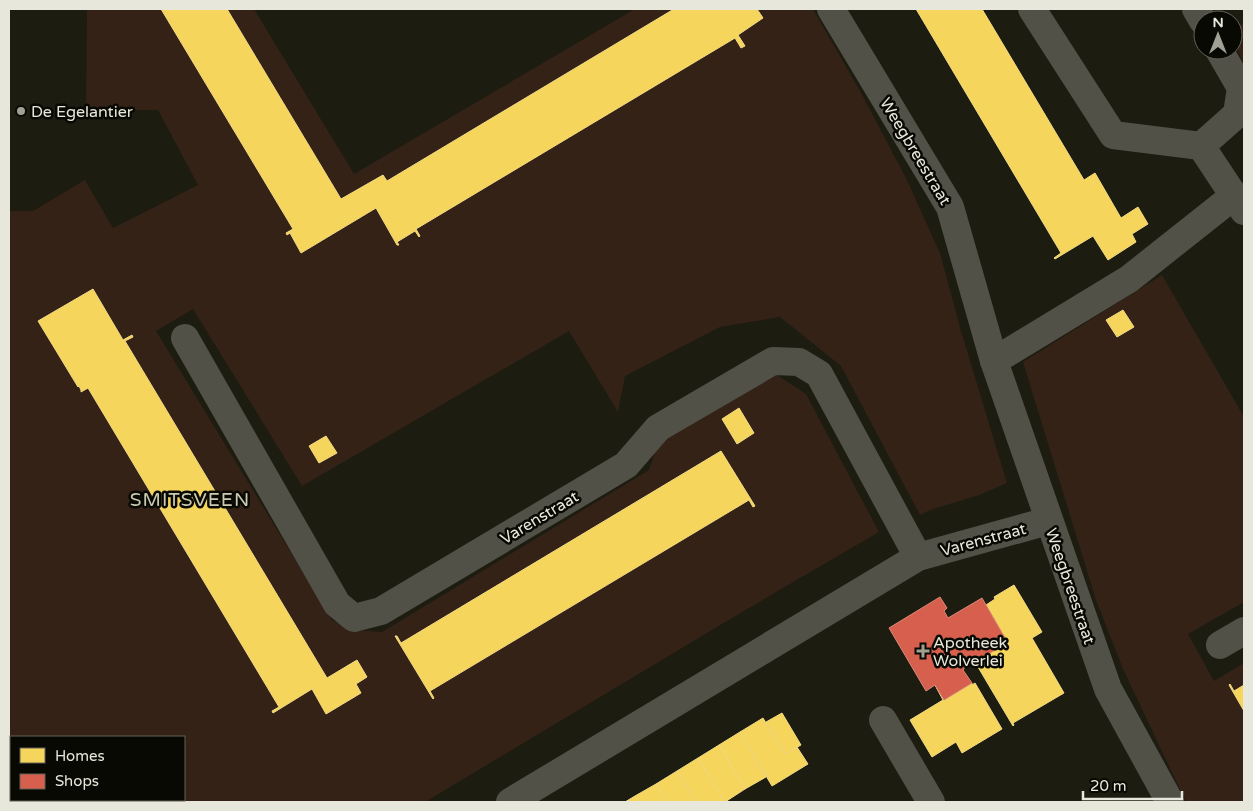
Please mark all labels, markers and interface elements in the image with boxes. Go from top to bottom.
north arrow [1193,10,1243,60]
text: N [1212,14,1224,31]
street label: Weegbreestraat [875,94,955,209]
place label: De Egelantier [31,102,134,122]
marker: De Egelantier [15,105,27,117]
street label: Varenstraat [497,487,582,549]
district label: SMITSVEEN [130,489,250,511]
street label: Varenstraat [938,519,1028,561]
street label: Weegbreestraat [1041,526,1099,647]
place label: Apotheek Wolverlei [933,633,1008,671]
marker: Apotheek Wolverlei [917,645,929,657]
legend [10,736,185,801]
text: Homes [55,747,105,765]
scale bar [1083,768,1182,800]
text: Shops [55,772,99,790]
text: 20 m [1090,777,1127,795]

